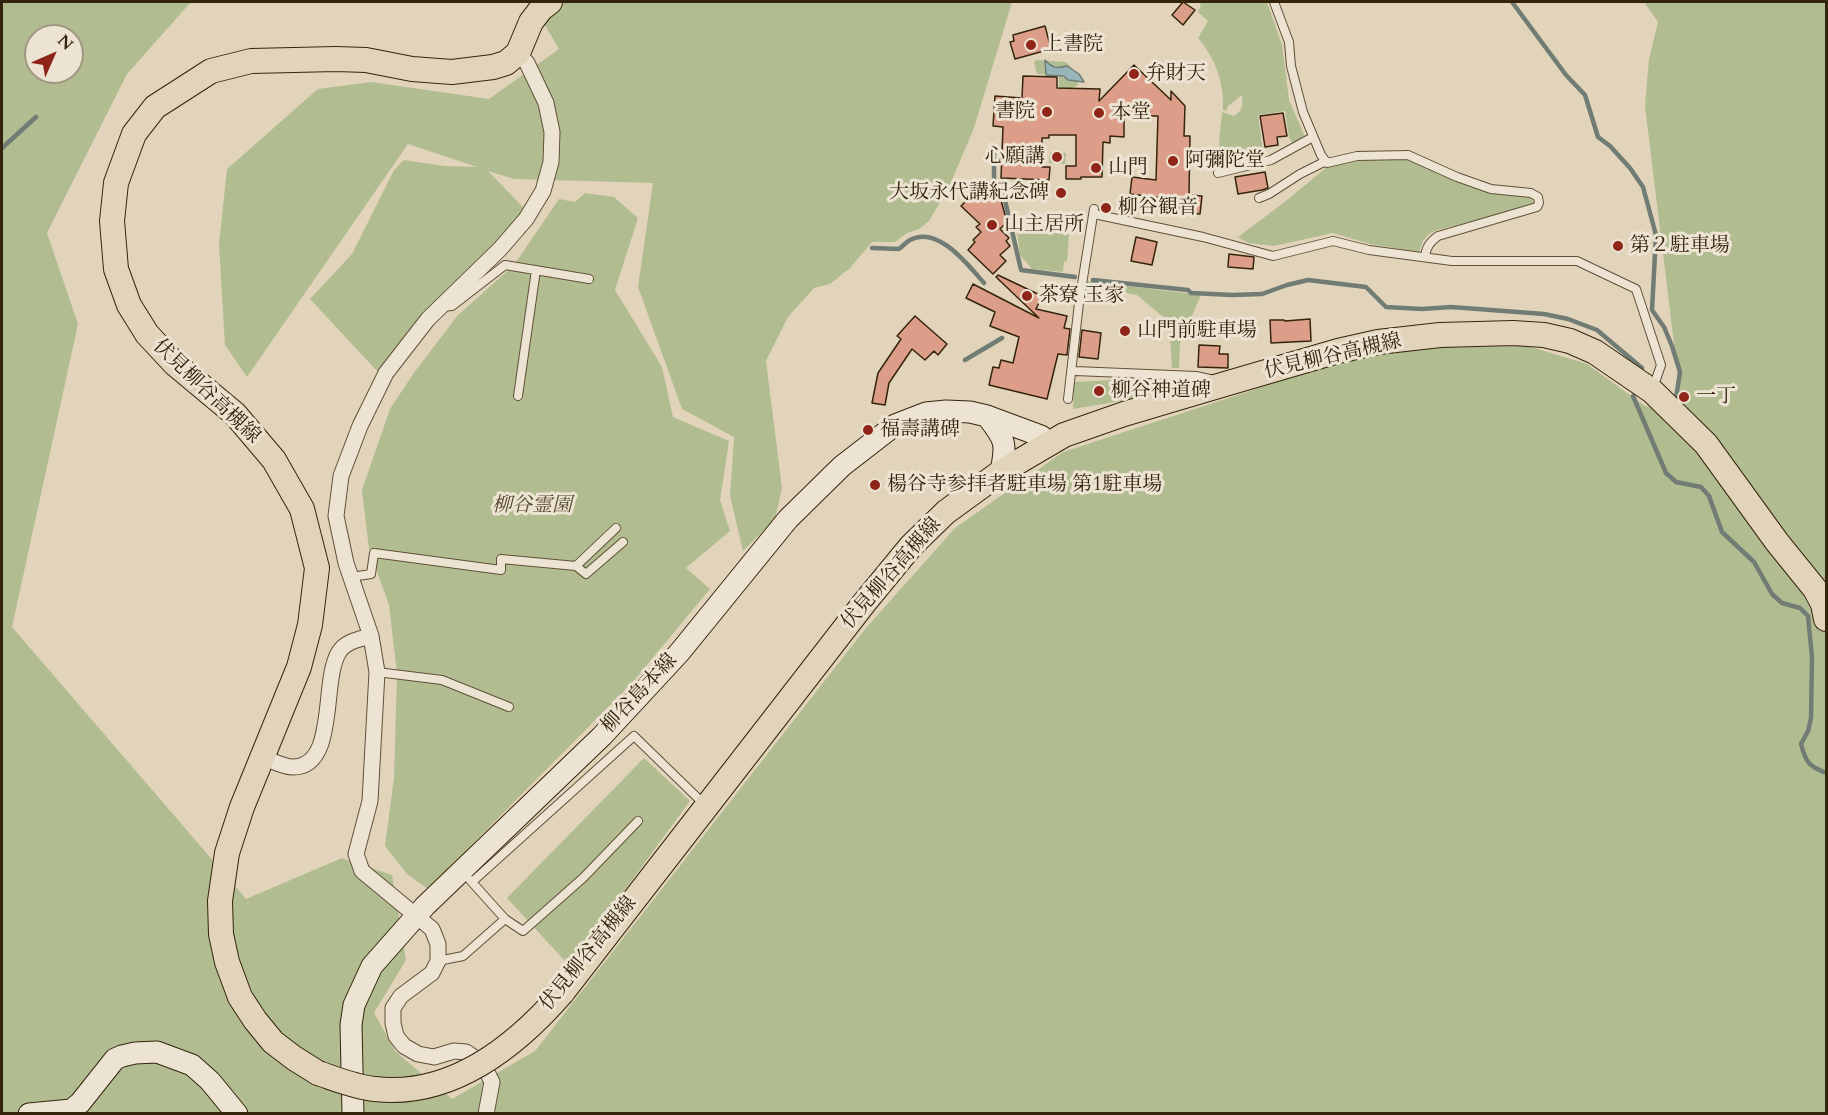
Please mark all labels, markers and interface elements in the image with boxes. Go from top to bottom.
north arrow [24,24,84,84]
text: N [53,30,78,55]
place label: 上書院 [1043,33,1103,57]
marker: 上書院 [1024,38,1038,52]
place label: 弁財天 [1146,62,1206,86]
marker: 弁財天 [1127,67,1141,81]
place label: 書院 [995,100,1035,124]
place label: 本堂 [1111,101,1151,125]
marker: 書院 [1040,105,1054,119]
marker: 本堂 [1092,106,1106,120]
place label: 心願講 [985,145,1045,169]
place label: 阿彌陀堂 [1185,149,1265,173]
marker: 心願講 [1050,150,1064,164]
marker: 阿彌陀堂 [1166,154,1180,168]
place label: 山門 [1108,156,1148,180]
marker: 山門 [1089,161,1103,175]
place label: 大坂永代講紀念碑 [889,181,1049,205]
marker: 大坂永代講紀念碑 [1054,186,1068,200]
place label: 柳谷観音 [1118,196,1198,220]
marker: 柳谷観音 [1099,201,1113,215]
place label: 山主居所 [1004,213,1084,237]
marker: 山主居所 [985,218,999,232]
place label: 第２駐車場 [1630,234,1730,258]
marker: 第２駐車場 [1611,239,1625,253]
place label: 茶寮 玉家 [1039,284,1124,308]
marker: 茶寮 玉家 [1020,289,1034,303]
place label: 山門前駐車場 [1137,319,1257,343]
marker: 山門前駐車場 [1118,324,1132,338]
street label: 伏見柳谷高槻線 [1262,330,1404,384]
street label: 伏見柳谷高槻線 [147,335,265,449]
place label: 柳谷神道碑 [1111,379,1211,403]
marker: 柳谷神道碑 [1092,384,1106,398]
place label: 一丁 [1696,385,1736,409]
marker: 一丁 [1677,390,1691,404]
place label: 福壽講碑 [880,418,960,442]
marker: 福壽講碑 [861,423,875,437]
place label: 楊谷寺参拝者駐車場 第1駐車場 [887,473,1163,497]
marker: 楊谷寺参拝者駐車場 第1駐車場 [868,478,882,492]
park label: 柳谷霊園 [492,494,572,518]
street label: 伏見柳谷高槻線 [837,513,947,635]
street label: 柳谷島本線 [597,649,683,739]
street label: 伏見柳谷高槻線 [536,892,642,1016]

